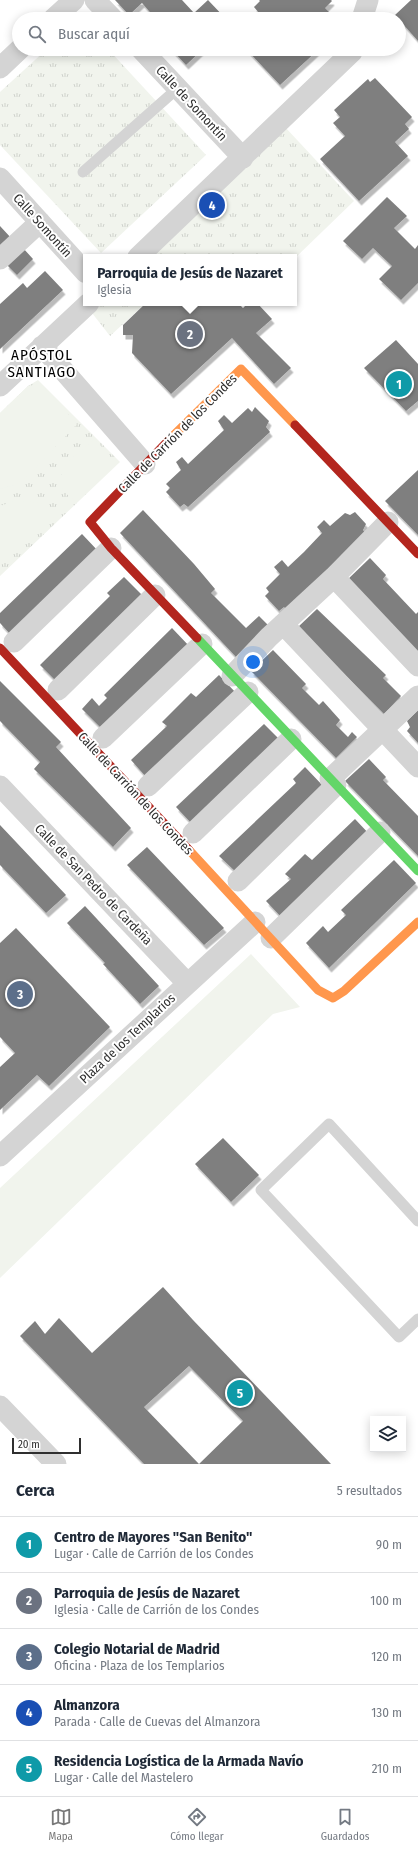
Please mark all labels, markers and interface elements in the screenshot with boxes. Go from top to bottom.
search box [12,12,406,56]
icon: search [26,23,48,45]
text: Buscar aquí [58,25,130,43]
street label: Calle de Somontín [153,63,230,144]
street label: Calle Somontín [10,190,75,260]
pin: 4 [199,190,225,220]
popup [83,254,297,306]
text: Parroquia de Jesús de Nazaret [97,264,283,282]
text: Iglesia [97,282,132,297]
pin: 2 [177,319,203,349]
district label: APÓSTOL SANTIAGO [8,346,77,381]
pin: 1 [386,369,412,399]
street label: Calle de Carrión de los Condes [115,371,240,496]
your location [243,652,263,672]
street label: Calle de Carrión de los Condes [75,729,197,858]
street label: Calle de San Pedro de Cardeña [32,821,155,948]
pin: 3 [7,979,33,1009]
street label: Plaza de los Templarios [77,990,178,1086]
pin: 5 [227,1378,253,1408]
map controls [370,1416,406,1452]
button: layers [370,1416,406,1452]
scale bar [12,1436,81,1455]
text: 20 m [18,1438,40,1451]
text: Cerca [16,1480,55,1501]
text: 5 resultados [337,1483,402,1498]
text: Centro de Mayores "San Benito" [54,1528,252,1546]
text: 1 [26,1537,32,1552]
text: 90 m [376,1537,402,1552]
text: Lugar · Calle de Carrión de los Condes [54,1546,254,1561]
text: Parroquia de Jesús de Nazaret [54,1584,240,1602]
text: 2 [26,1593,32,1608]
text: 100 m [370,1593,402,1608]
text: Iglesia · Calle de Carrión de los Condes [54,1602,259,1617]
text: Colegio Notarial de Madrid [54,1640,220,1658]
text: 3 [26,1649,32,1664]
text: 120 m [371,1649,402,1664]
text: Oficina · Plaza de los Templarios [54,1658,225,1673]
text: Almanzora [54,1696,120,1714]
text: 4 [26,1705,32,1720]
text: 130 m [371,1705,402,1720]
text: Parada · Calle de Cuevas del Almanzora [54,1714,260,1729]
text: Residencia Logística de la Armada Navío [54,1752,304,1770]
text: 5 [26,1761,32,1776]
text: 210 m [372,1761,402,1776]
text: Lugar · Calle del Mastelero [54,1770,193,1785]
tab: Mapa [49,1806,73,1843]
tab: Cómo llegar [170,1806,224,1843]
tab: Guardados [321,1806,369,1843]

